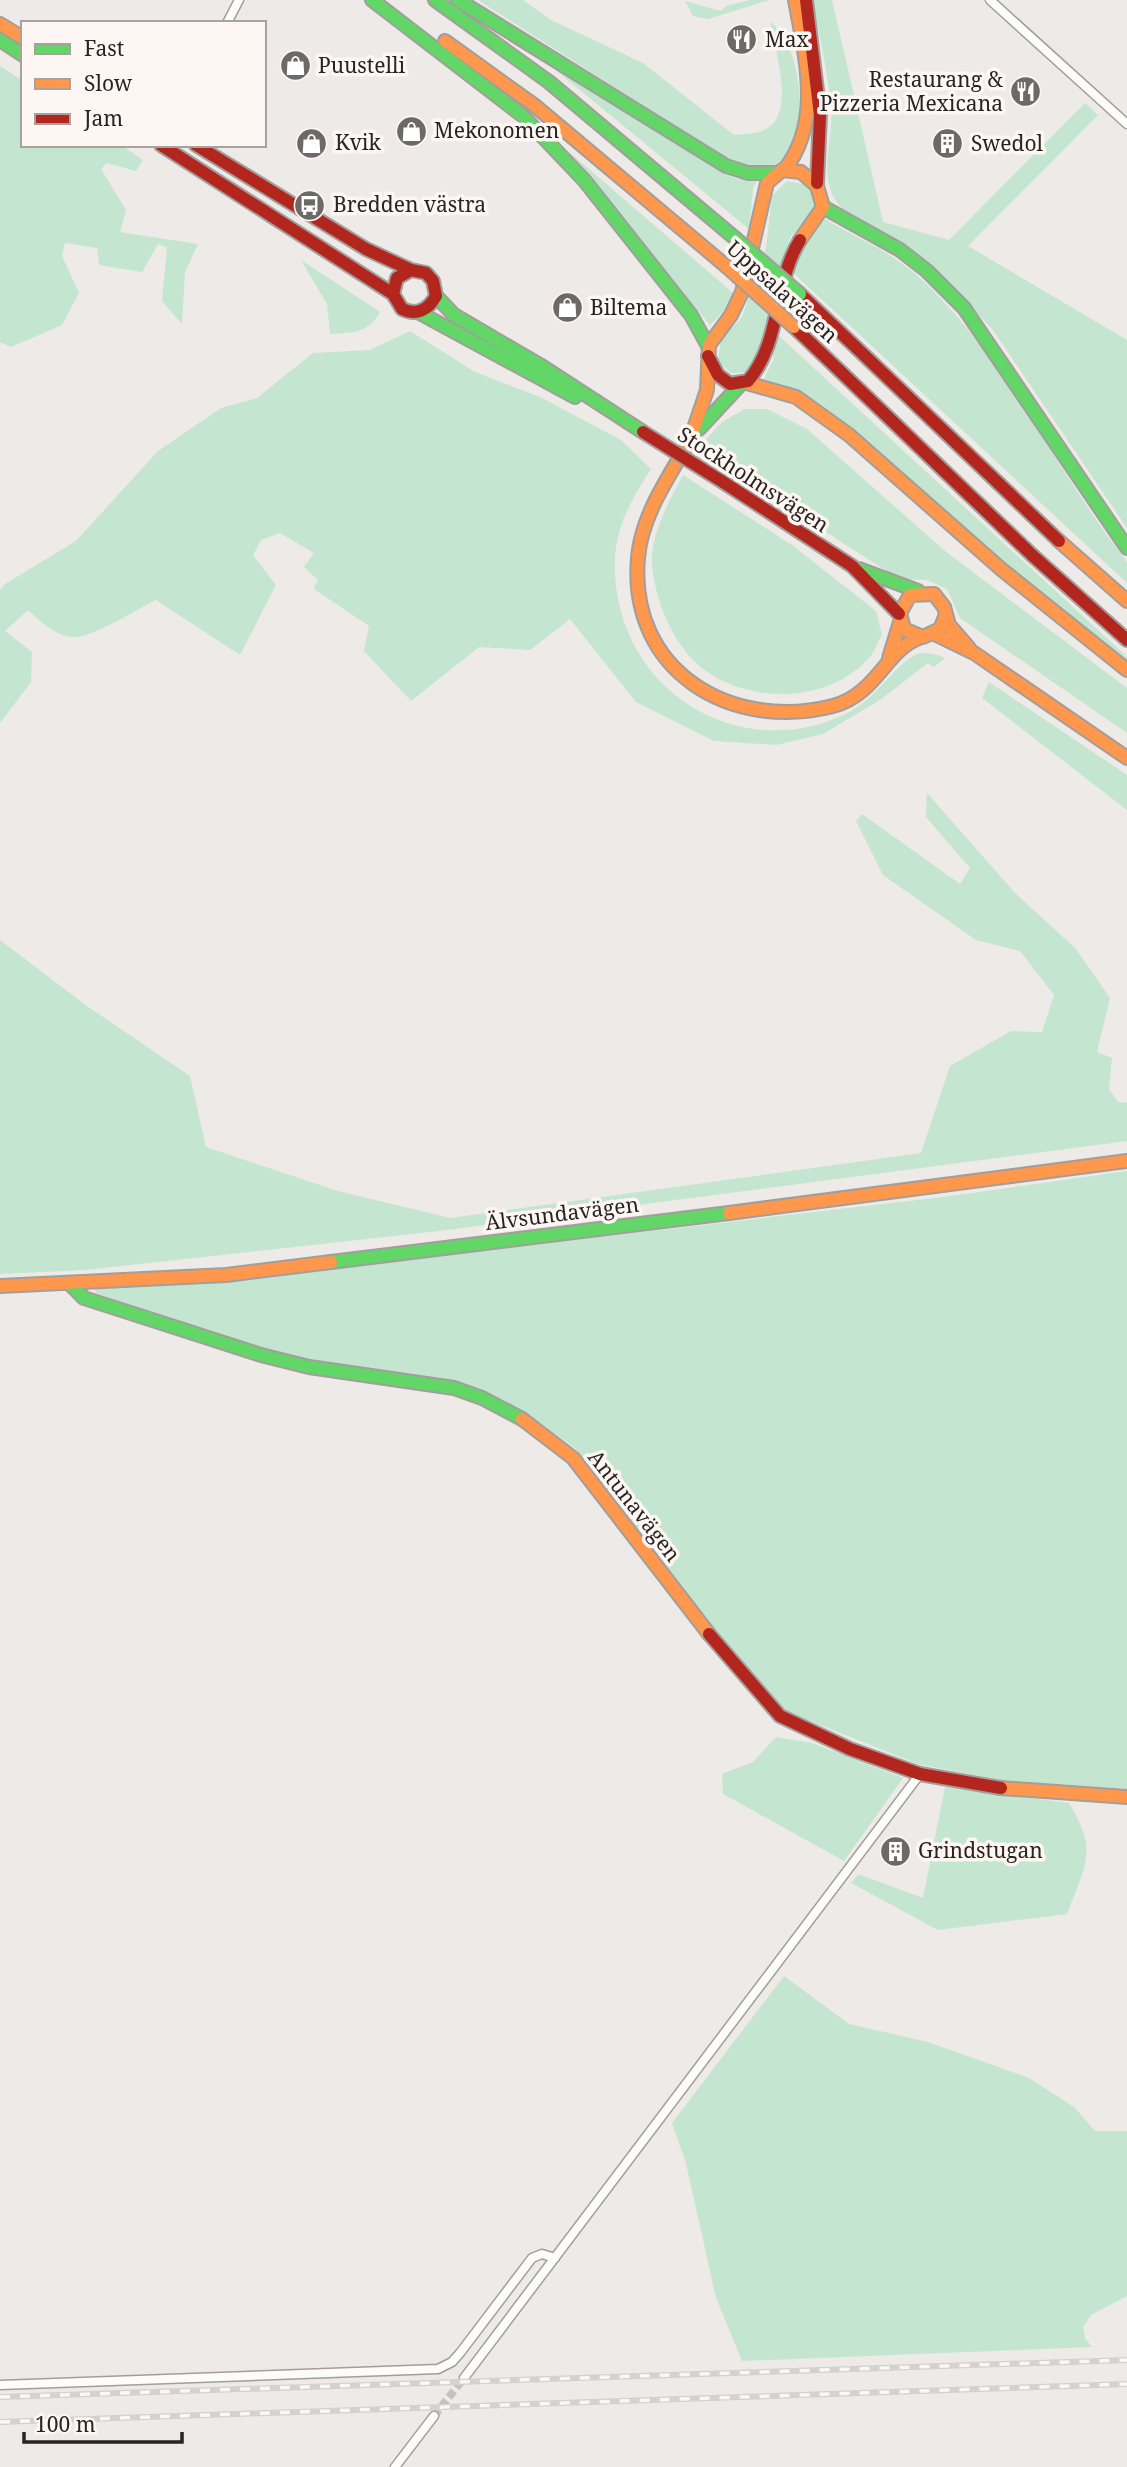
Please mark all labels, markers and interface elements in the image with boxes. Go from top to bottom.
legend [21,21,266,147]
restaurant icon: Max [725,23,759,57]
place label: Max [765,25,810,53]
text: Fast [84,34,124,62]
shop icon: Puustelli [278,49,312,83]
place label: Puustelli [318,51,405,79]
place label: Restaurang & Pizzeria Mexicana [820,65,1003,117]
text: Slow [84,69,133,97]
restaurant icon: Restaurang & Pizzeria Mexicana [1009,75,1043,109]
text: Jam [83,104,123,132]
shop icon: Mekonomen [394,114,428,148]
place label: Mekonomen [434,116,559,144]
shop icon: Kvik [295,126,329,160]
building icon: Swedol [931,127,965,161]
place label: Kvik [335,128,382,156]
place label: Swedol [971,129,1044,157]
bus stop icon: Bredden västra [293,188,327,222]
place label: Bredden västra [333,190,486,218]
street label: Uppsalavägen [721,234,844,349]
shop icon: Biltema [550,291,584,325]
place label: Biltema [590,293,667,321]
street label: Stockholmsvägen [673,420,835,539]
street label: Älvsundavägen [483,1190,640,1236]
street label: Antunavägen [582,1444,687,1567]
building icon: Grindstugan [878,1834,912,1868]
place label: Grindstugan [918,1836,1043,1864]
scale bar [24,2400,182,2444]
text: 100 m [35,2410,96,2438]

